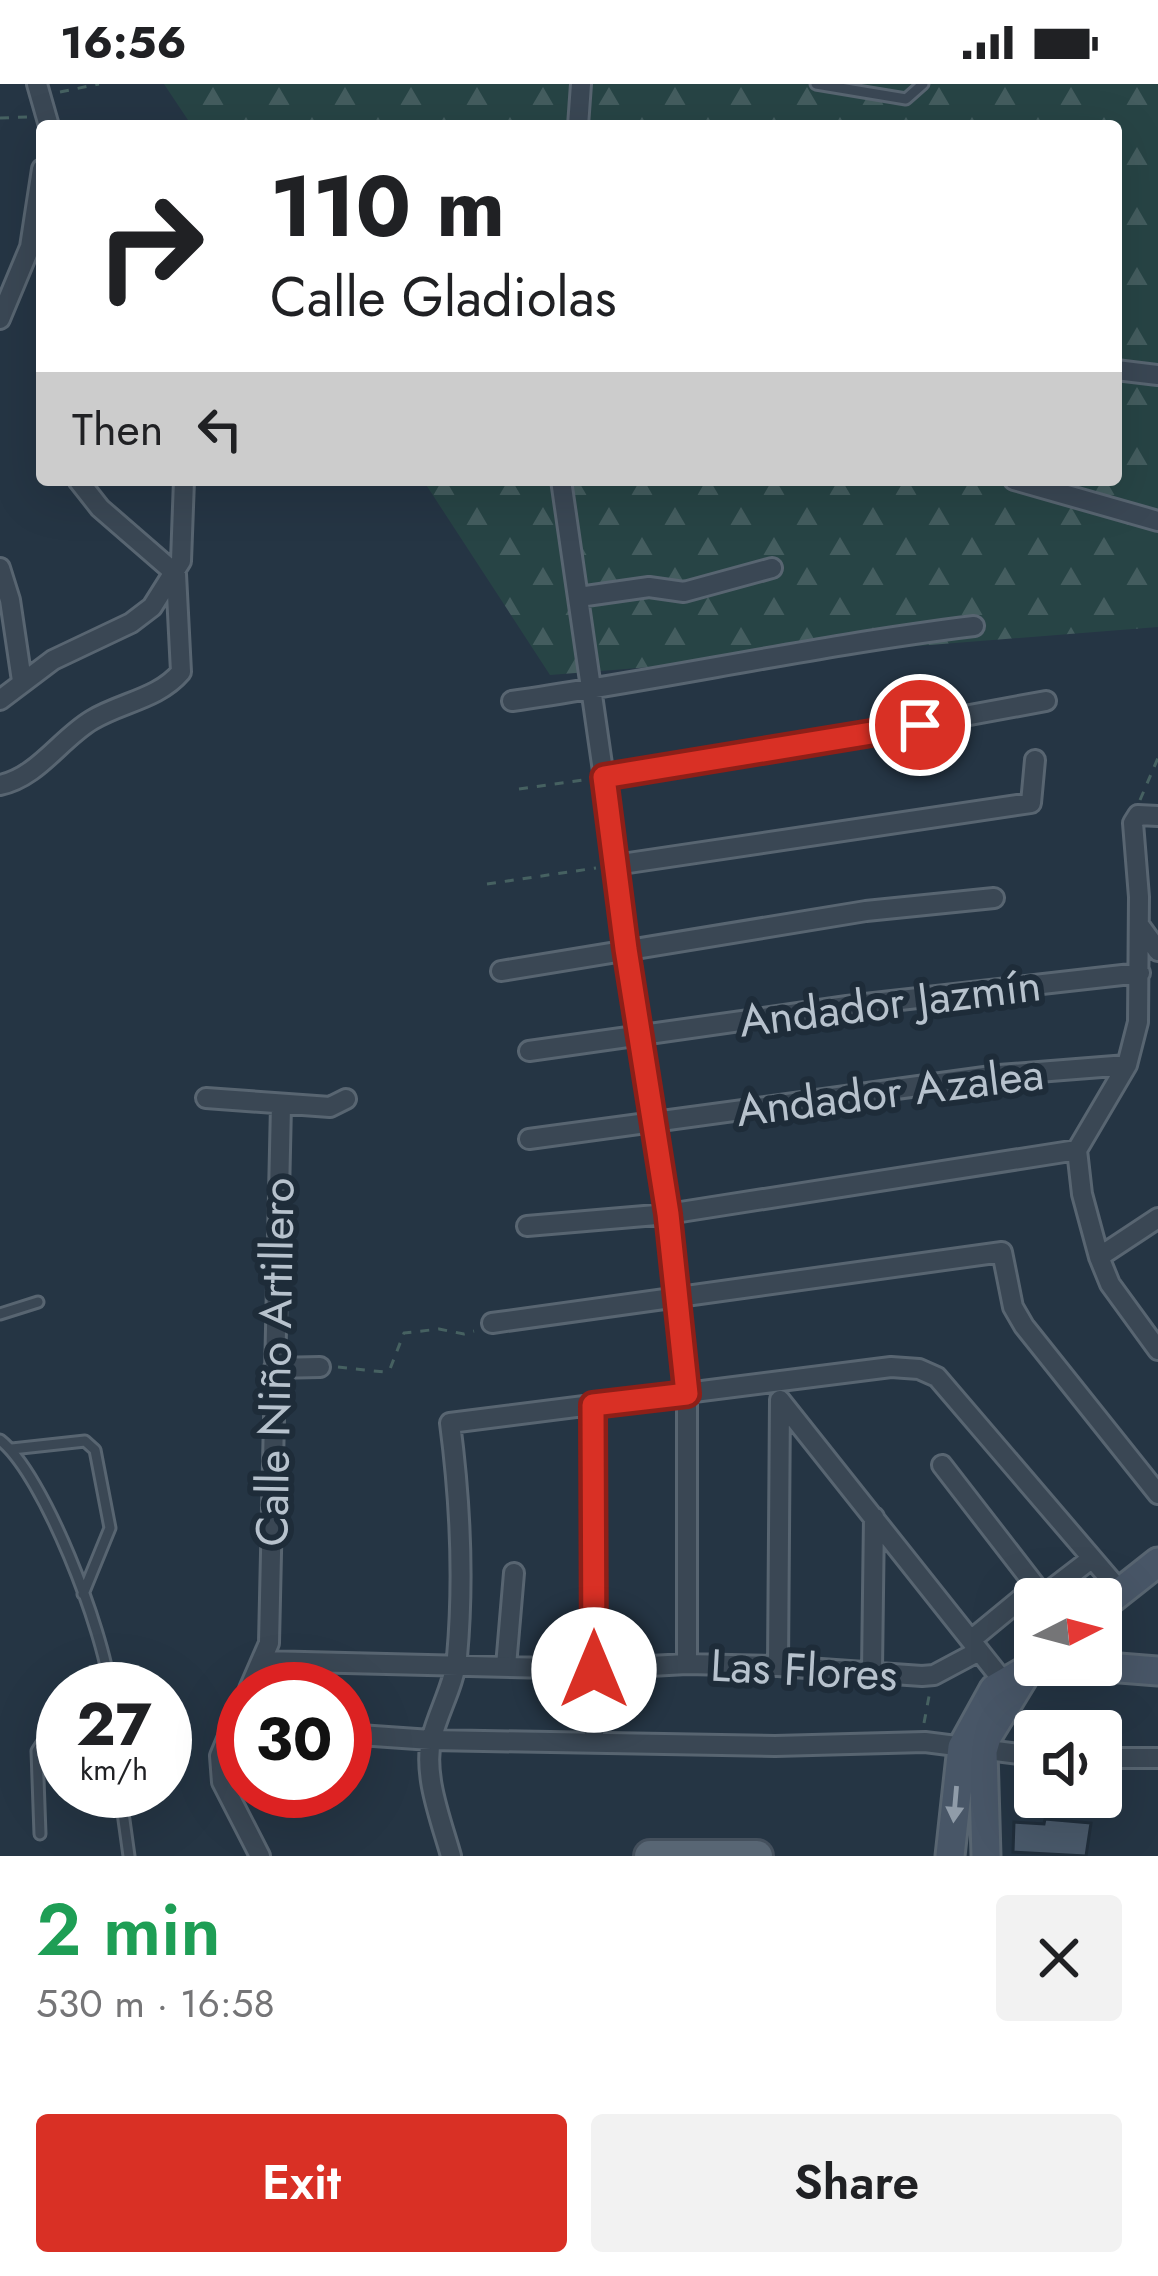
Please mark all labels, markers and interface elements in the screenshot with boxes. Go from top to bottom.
text: 16:56 [60,10,187,75]
text: 110 m [270,146,505,268]
icon: right [72,168,228,324]
text: Calle Gladiolas [270,258,617,336]
icon: left [187,396,253,462]
text: Then [72,397,163,462]
pin [869,674,971,776]
icon: arrive [887,692,953,758]
street label: Andador Jazmín [735,952,1045,1054]
street label: Andador Azalea [733,1041,1047,1143]
street label: Calle Niño Artillero [239,1177,311,1547]
north arrow [1014,1578,1122,1686]
map controls [1014,1578,1122,1818]
position arrow [531,1607,657,1733]
street label: Las Flores [709,1633,899,1707]
speed limit sign: 30 [216,1662,372,1818]
text: 27 [76,1681,152,1768]
button: sound [1014,1710,1122,1818]
text: km/h [80,1748,148,1791]
one-way arrow [945,1786,964,1823]
text: 2 min [36,1878,221,1982]
button: close [996,1895,1122,2021]
text: 530 m · 16:58 [36,1975,275,2032]
button: Exit [36,2114,567,2252]
button: Share [591,2114,1122,2252]

